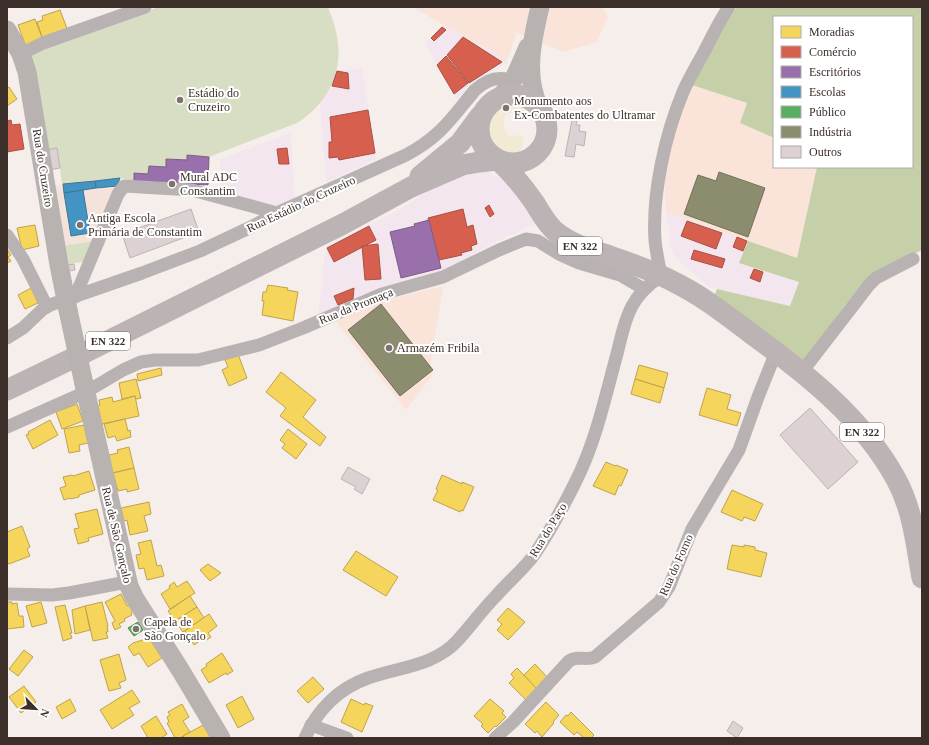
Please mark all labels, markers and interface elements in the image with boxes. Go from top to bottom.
legend [773,16,913,168]
text: Moradias [809,25,855,39]
text: Comércio [809,45,856,59]
text: Escritórios [809,65,861,79]
text: Escolas [809,85,846,99]
place label: Estádio do Cruzeiro [188,86,239,114]
place label: Monumento aos Ex-Combatentes do Ultramar [514,94,655,122]
marker: Estádio do Cruzeiro [175,95,185,105]
marker: Monumento aos Ex-Combatentes do Ultramar [501,103,511,113]
text: Público [809,105,846,119]
text: Indústria [809,125,852,139]
street label: Rua do Cruzeiro [30,128,56,208]
text: Outros [809,145,842,159]
place label: Mural ADC Constantim [180,170,237,198]
street label: Rua Estádio do Cruzeiro [244,173,358,235]
marker: Mural ADC Constantim [167,179,177,189]
place label: Antiga Escola Primária de Constantim [88,211,203,239]
marker: Antiga Escola Primária de Constantim [75,220,85,230]
road number: EN 322 [558,237,602,255]
street label: Rua da Promaça [317,285,396,327]
road number: EN 322 [86,332,130,350]
place label: Armazém Fribila [397,341,480,355]
marker: Armazém Fribila [384,343,394,353]
road number: EN 322 [840,423,884,441]
street label: Rua de São Gonçalo [99,486,135,584]
street label: Rua do Paço [526,500,570,560]
street label: Rua do Forno [656,532,696,598]
place label: Capela de São Gonçalo [144,615,206,643]
marker: Capela de São Gonçalo [131,624,141,634]
north arrow [16,689,56,729]
text: N [38,707,52,719]

